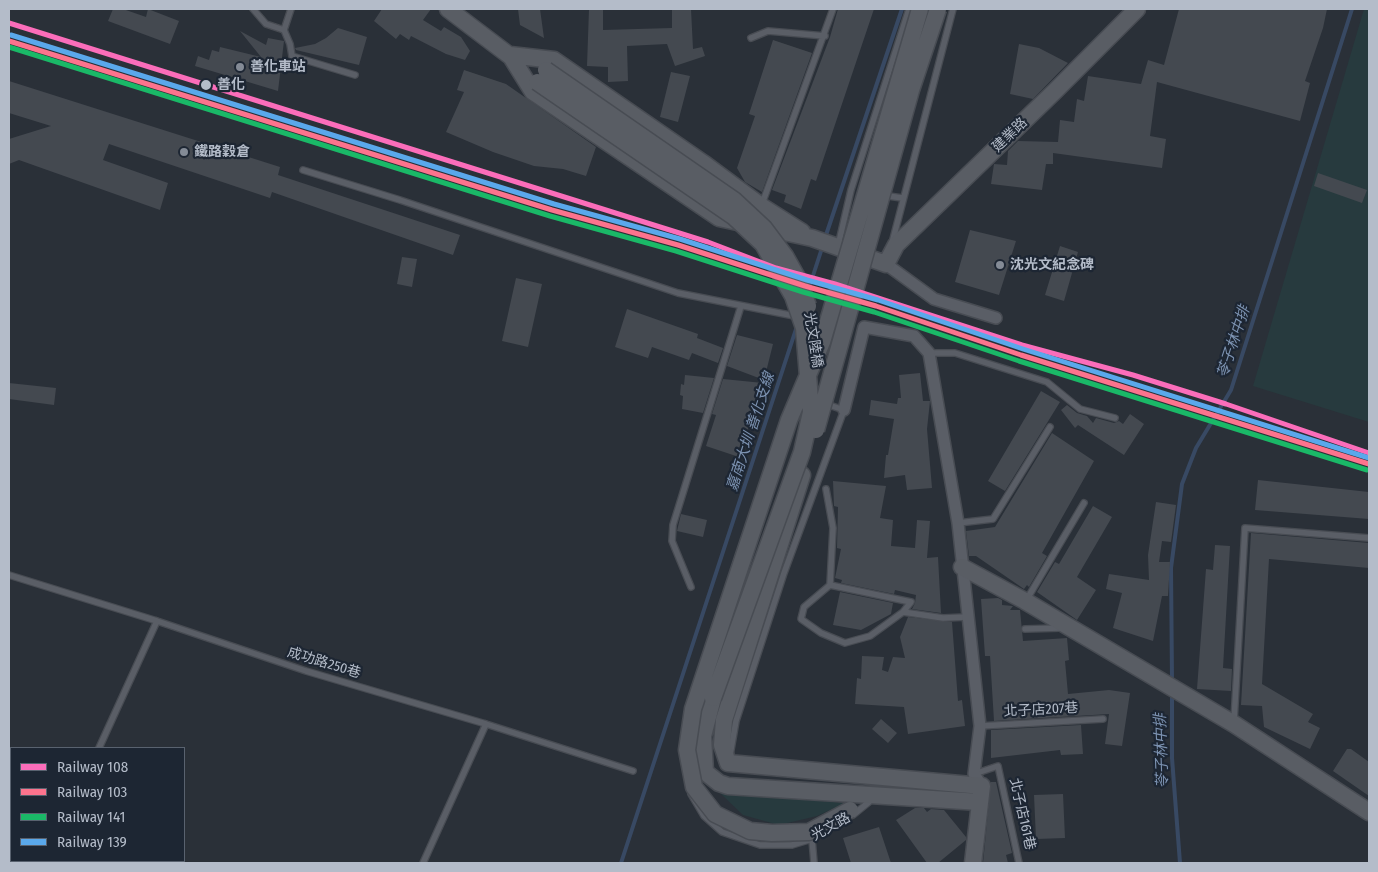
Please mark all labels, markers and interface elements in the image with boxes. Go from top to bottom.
place label: 善化車站 [250,59,306,75]
marker: 善化車站 [234,61,246,73]
place label: 善化 [217,77,245,93]
marker: 善化 [199,78,213,92]
street label: 建業路 [989,114,1031,156]
place label: 鐵路穀倉 [194,144,250,160]
marker: 鐵路穀倉 [178,146,190,158]
place label: 沈光文紀念碑 [1010,257,1094,273]
marker: 沈光文紀念碑 [994,259,1006,271]
water label: 苓子林中排 [1214,304,1254,380]
street label: 光文陸橋 [800,311,826,369]
water label: 嘉南大圳 善化支線 [723,371,779,493]
street label: 成功路250巷 [285,644,363,682]
street label: 北子店207巷 [1003,700,1079,720]
water label: 苓子林中排 [1152,713,1172,789]
legend [10,747,185,862]
text: Railway 108 [57,758,128,776]
street label: 北子店161巷 [1006,776,1038,852]
text: Railway 103 [57,783,127,801]
text: Railway 141 [57,808,125,826]
street label: 光文路 [809,809,853,845]
text: Railway 139 [57,833,127,851]

